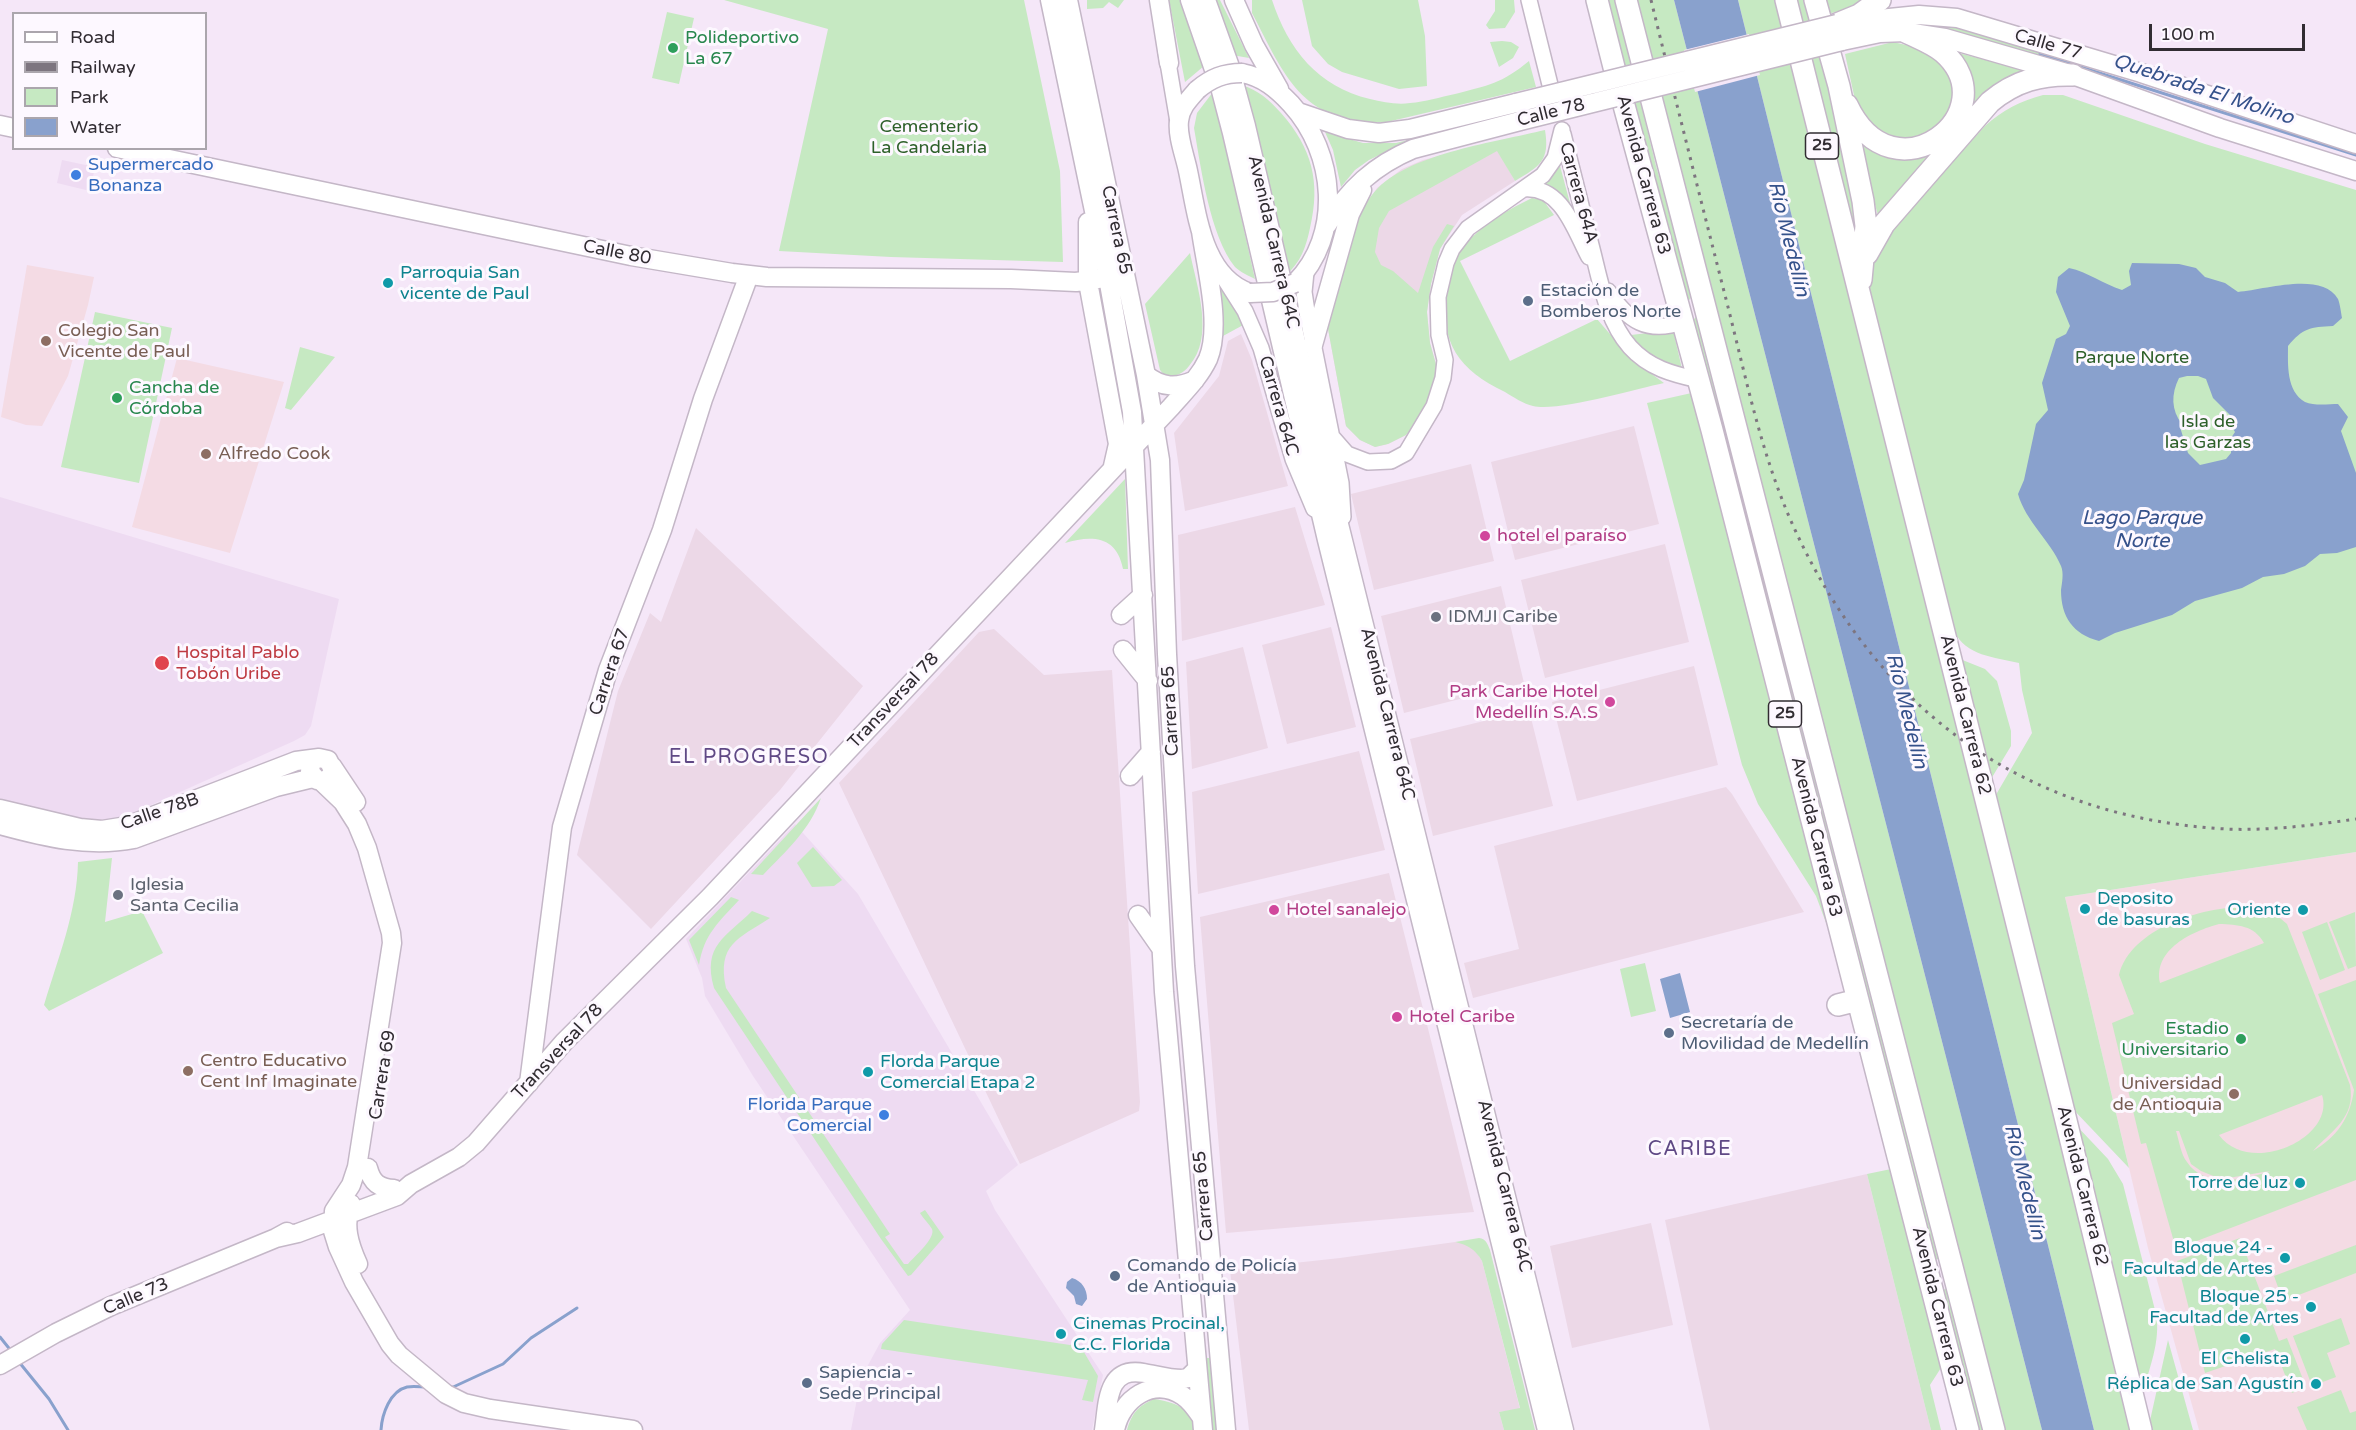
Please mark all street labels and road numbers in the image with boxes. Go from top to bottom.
street label: Calle 77 [2012,25,2084,65]
street label: Avenida Carrera 63 [1611,93,1675,257]
street label: Calle 78 [1515,94,1587,132]
road number: 25 [1806,133,1838,159]
street label: Carrera 64A [1554,140,1602,246]
street label: Avenida Carrera 64C [1243,153,1303,331]
street label: Carrera 65 [1096,183,1136,277]
street label: Calle 80 [581,236,653,270]
street label: Carrera 64C [1253,353,1303,459]
street label: Avenida Carrera 64C [1355,625,1419,803]
street label: Carrera 67 [585,626,635,718]
street label: Avenida Carrera 62 [1935,633,1995,797]
street label: Transversal 78 [844,648,944,754]
street label: Carrera 65 [1158,665,1184,757]
road number: 25 [1768,701,1802,727]
street label: Avenida Carrera 63 [1786,755,1846,919]
street label: Calle 78B [118,789,202,835]
street label: Transversal 78 [508,999,608,1105]
street label: Carrera 69 [365,1029,401,1121]
street label: Avenida Carrera 64C [1472,1097,1536,1275]
street label: Avenida Carrera 62 [2052,1104,2112,1268]
street label: Carrera 65 [1189,1150,1219,1242]
street label: Avenida Carrera 63 [1907,1225,1967,1389]
street label: Calle 73 [100,1274,172,1320]

